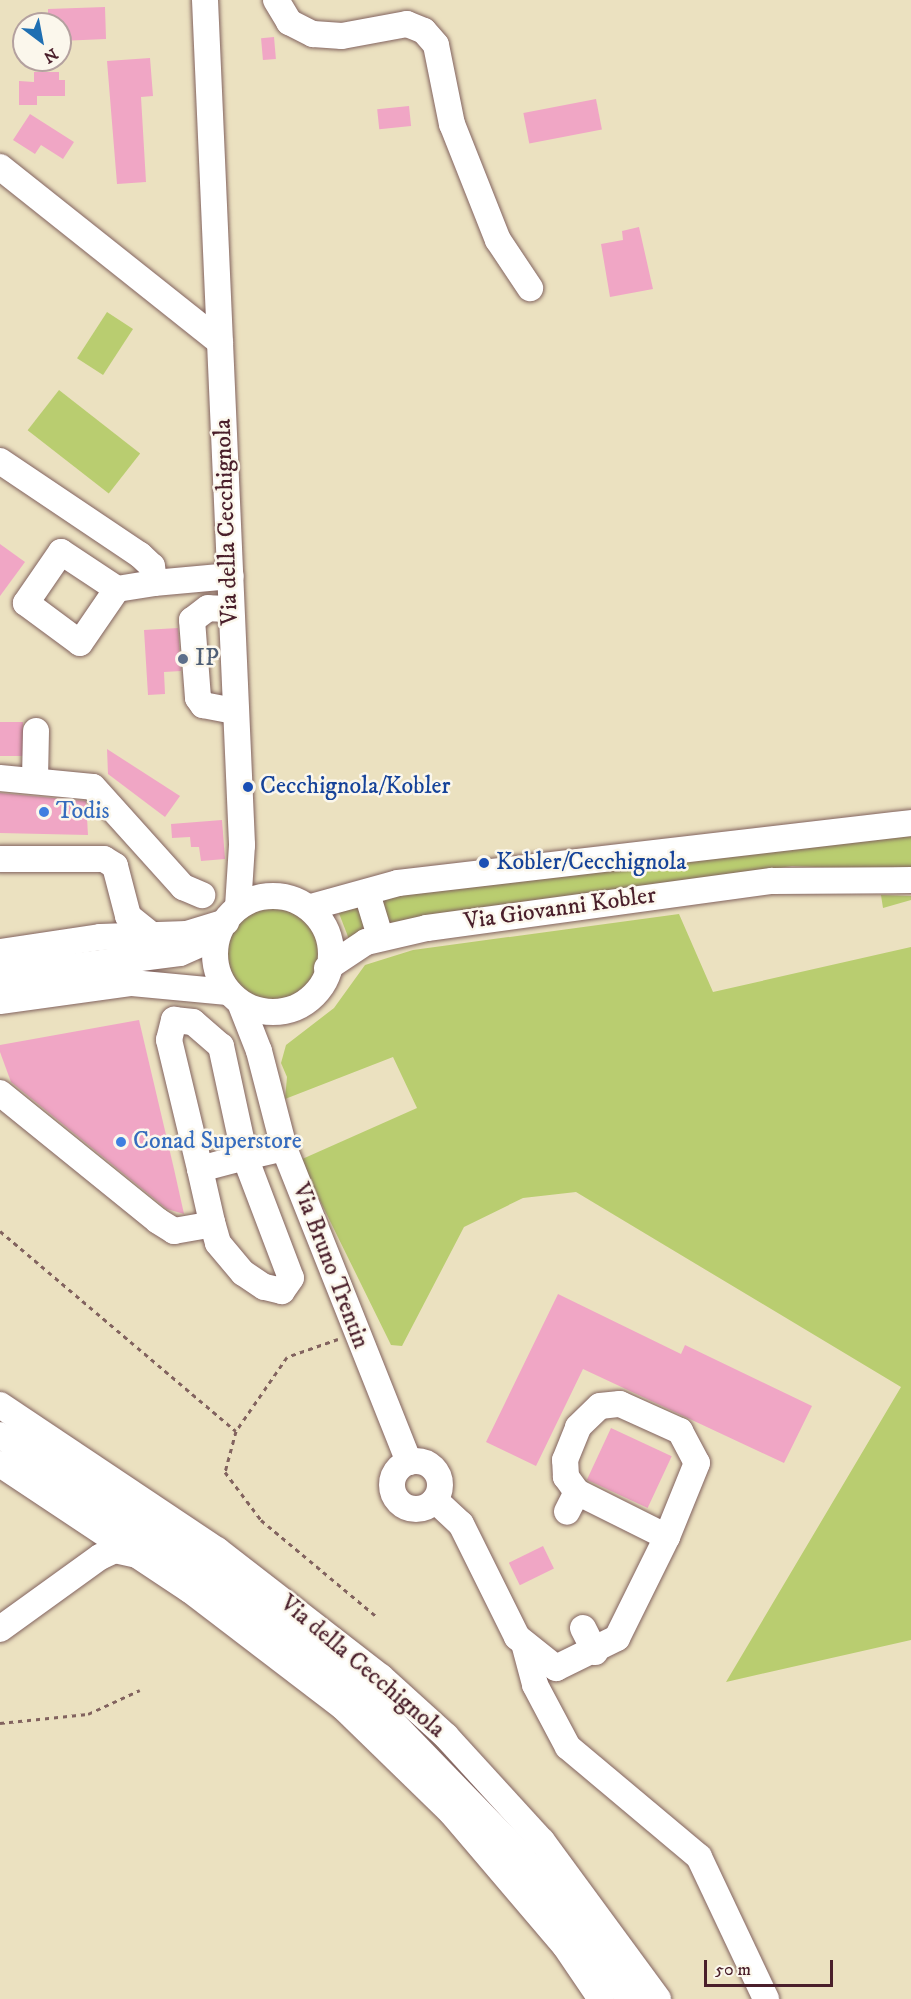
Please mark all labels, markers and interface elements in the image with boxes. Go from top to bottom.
north arrow [12,12,72,72]
text: N [40,44,61,68]
street label: Via della Cecchignola [209,418,245,626]
place label: IP [195,645,219,673]
marker: IP [176,652,190,666]
place label: Cecchignola/Kobler [260,773,450,801]
marker: Cecchignola/Kobler [241,780,255,794]
place label: Todis [56,798,109,826]
marker: Todis [37,805,51,819]
place label: Kobler/Cecchignola [496,849,686,877]
marker: Kobler/Cecchignola [477,856,491,870]
street label: Via Giovanni Kobler [462,881,658,937]
place label: Conad Superstore [133,1128,302,1156]
marker: Conad Superstore [114,1135,128,1149]
street label: Via Bruno Trentin [285,1179,375,1353]
street label: Via della Cecchignola [274,1590,450,1744]
scale bar [707,1948,836,1986]
text: 50 m [715,1959,751,1981]

